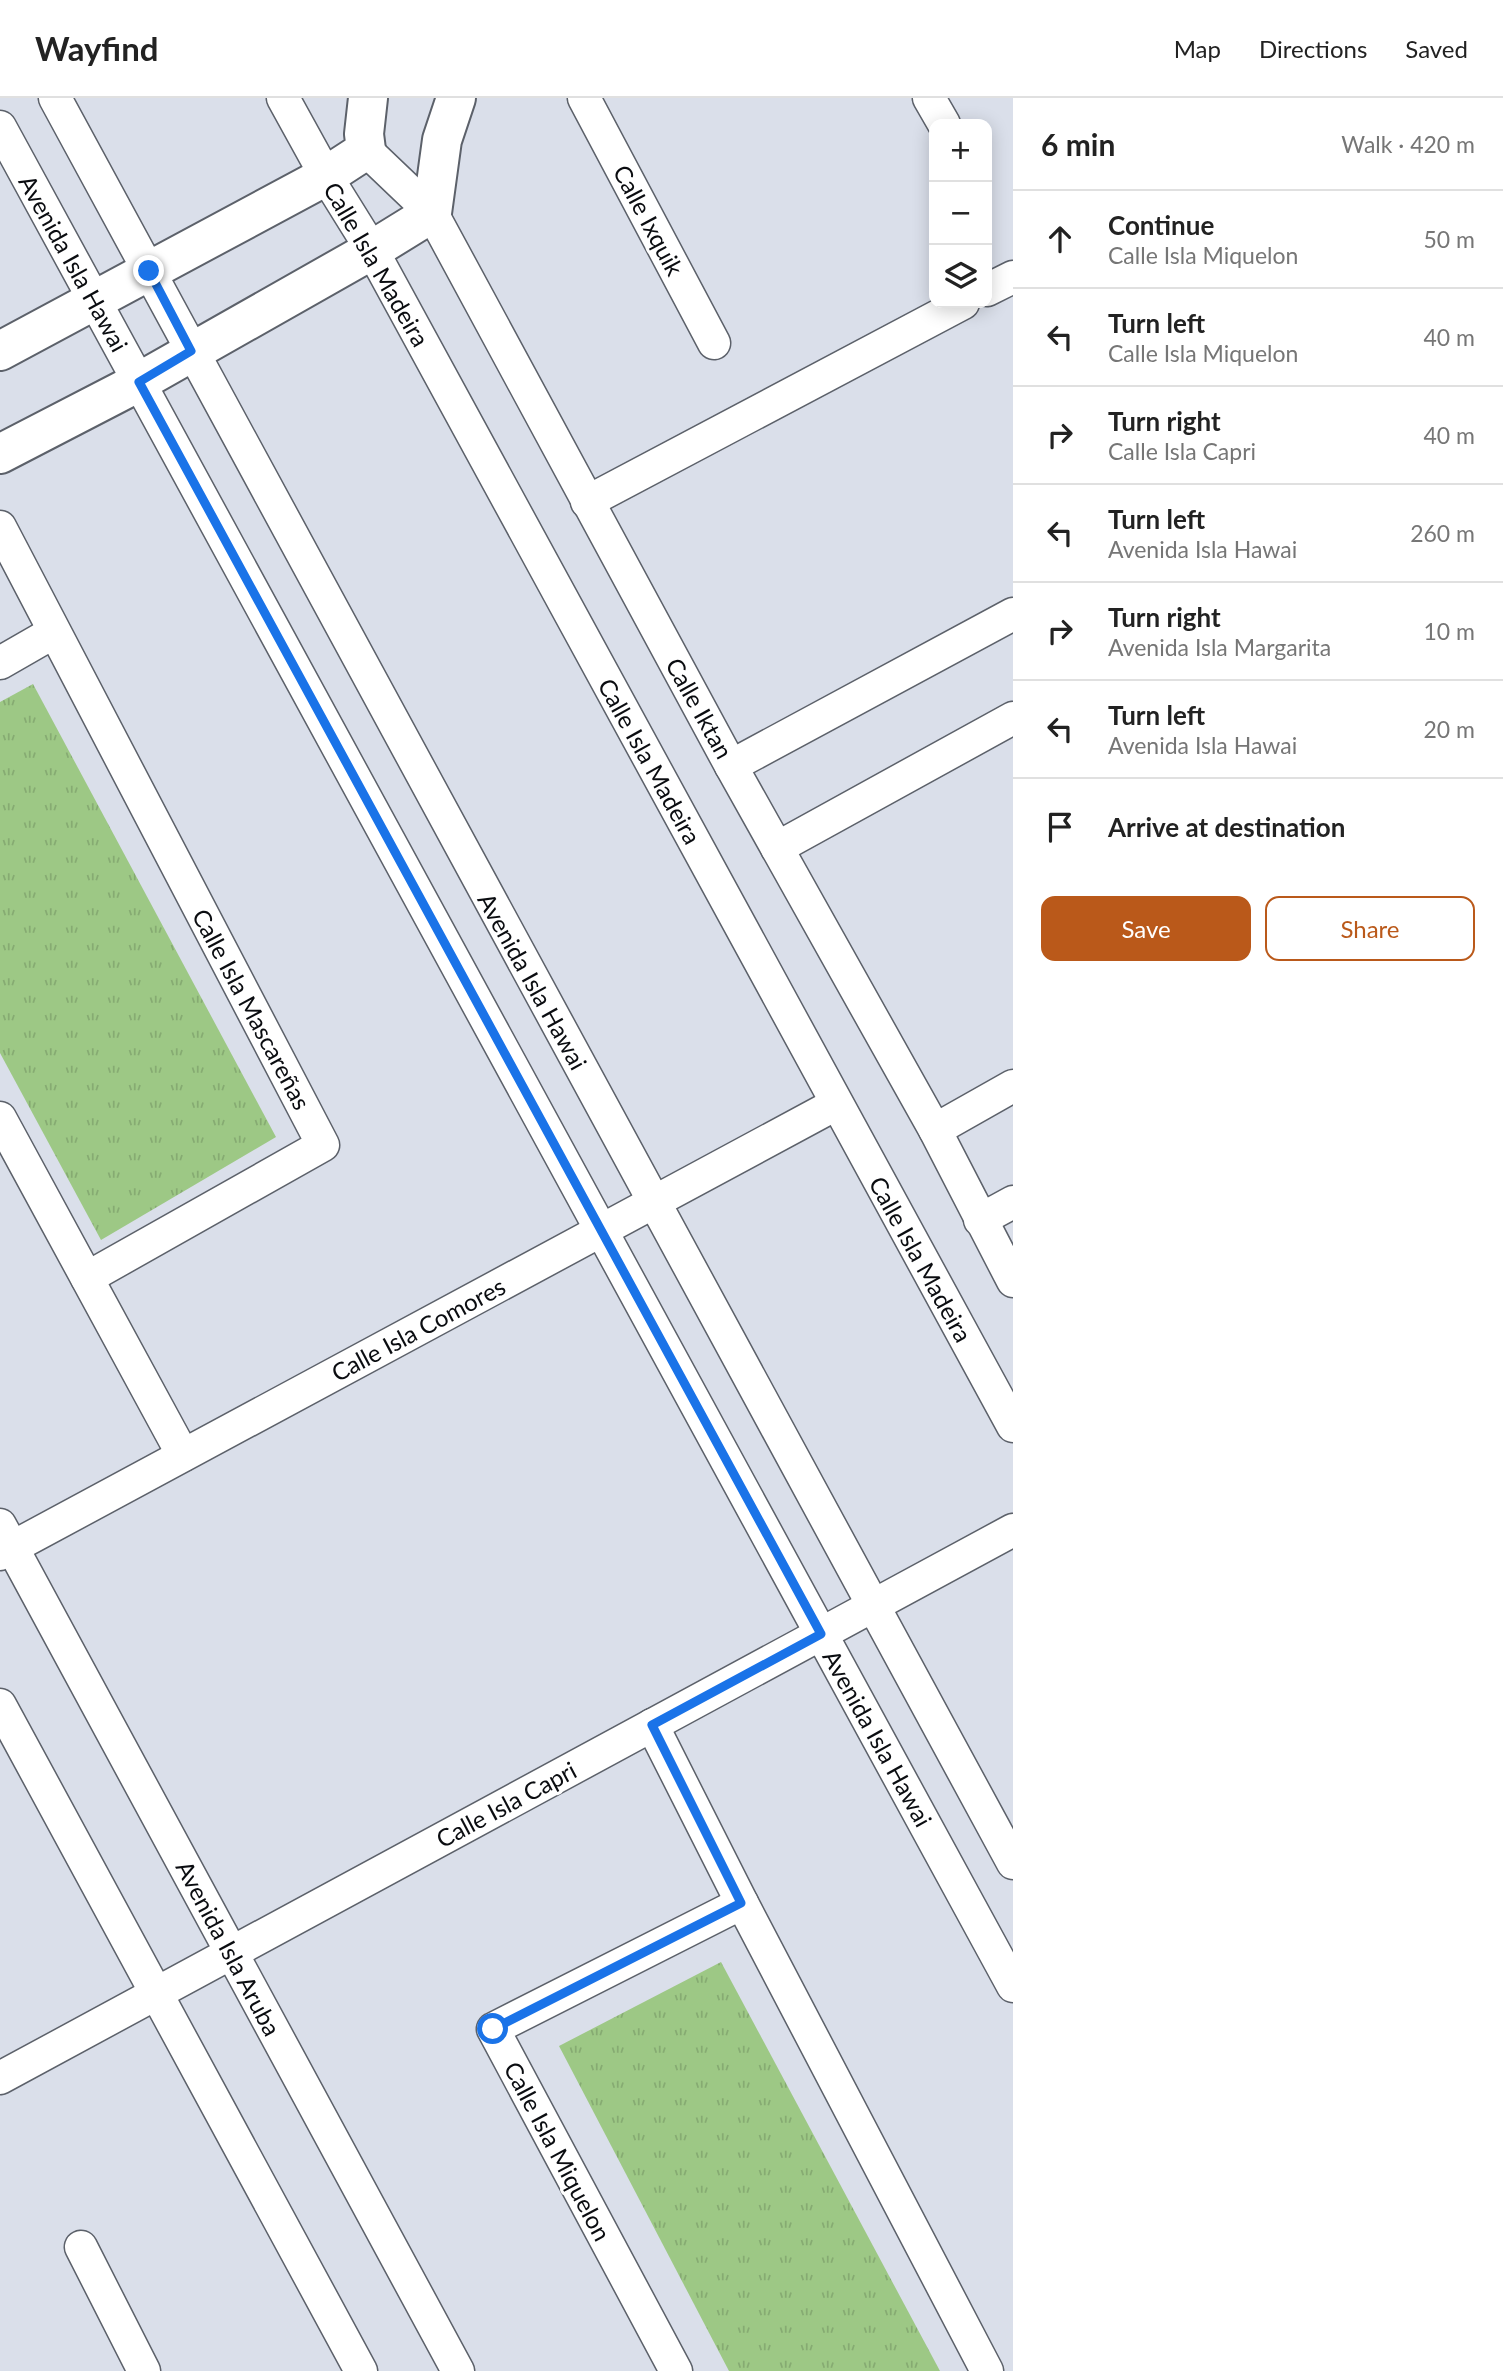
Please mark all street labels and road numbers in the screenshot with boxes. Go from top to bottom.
street label: Calle Ixquik [608,160,691,281]
street label: Avenida Isla Hawai [13,170,135,356]
street label: Calle Isla Madeira [318,177,436,351]
street label: Calle Iktan [660,653,740,763]
street label: Calle Isla Madeira [593,673,707,849]
street label: Avenida Isla Hawai [472,888,594,1074]
street label: Calle Isla Mascareñas [187,904,317,1114]
street label: Calle Isla Madeira [864,1171,978,1347]
street label: Calle Isla Comores [326,1271,510,1387]
street label: Avenida Isla Hawai [817,1645,939,1831]
street label: Calle Isla Capri [431,1755,581,1853]
street label: Avenida Isla Aruba [171,1856,287,2040]
street label: Calle Isla Miquelon [499,2057,617,2245]

